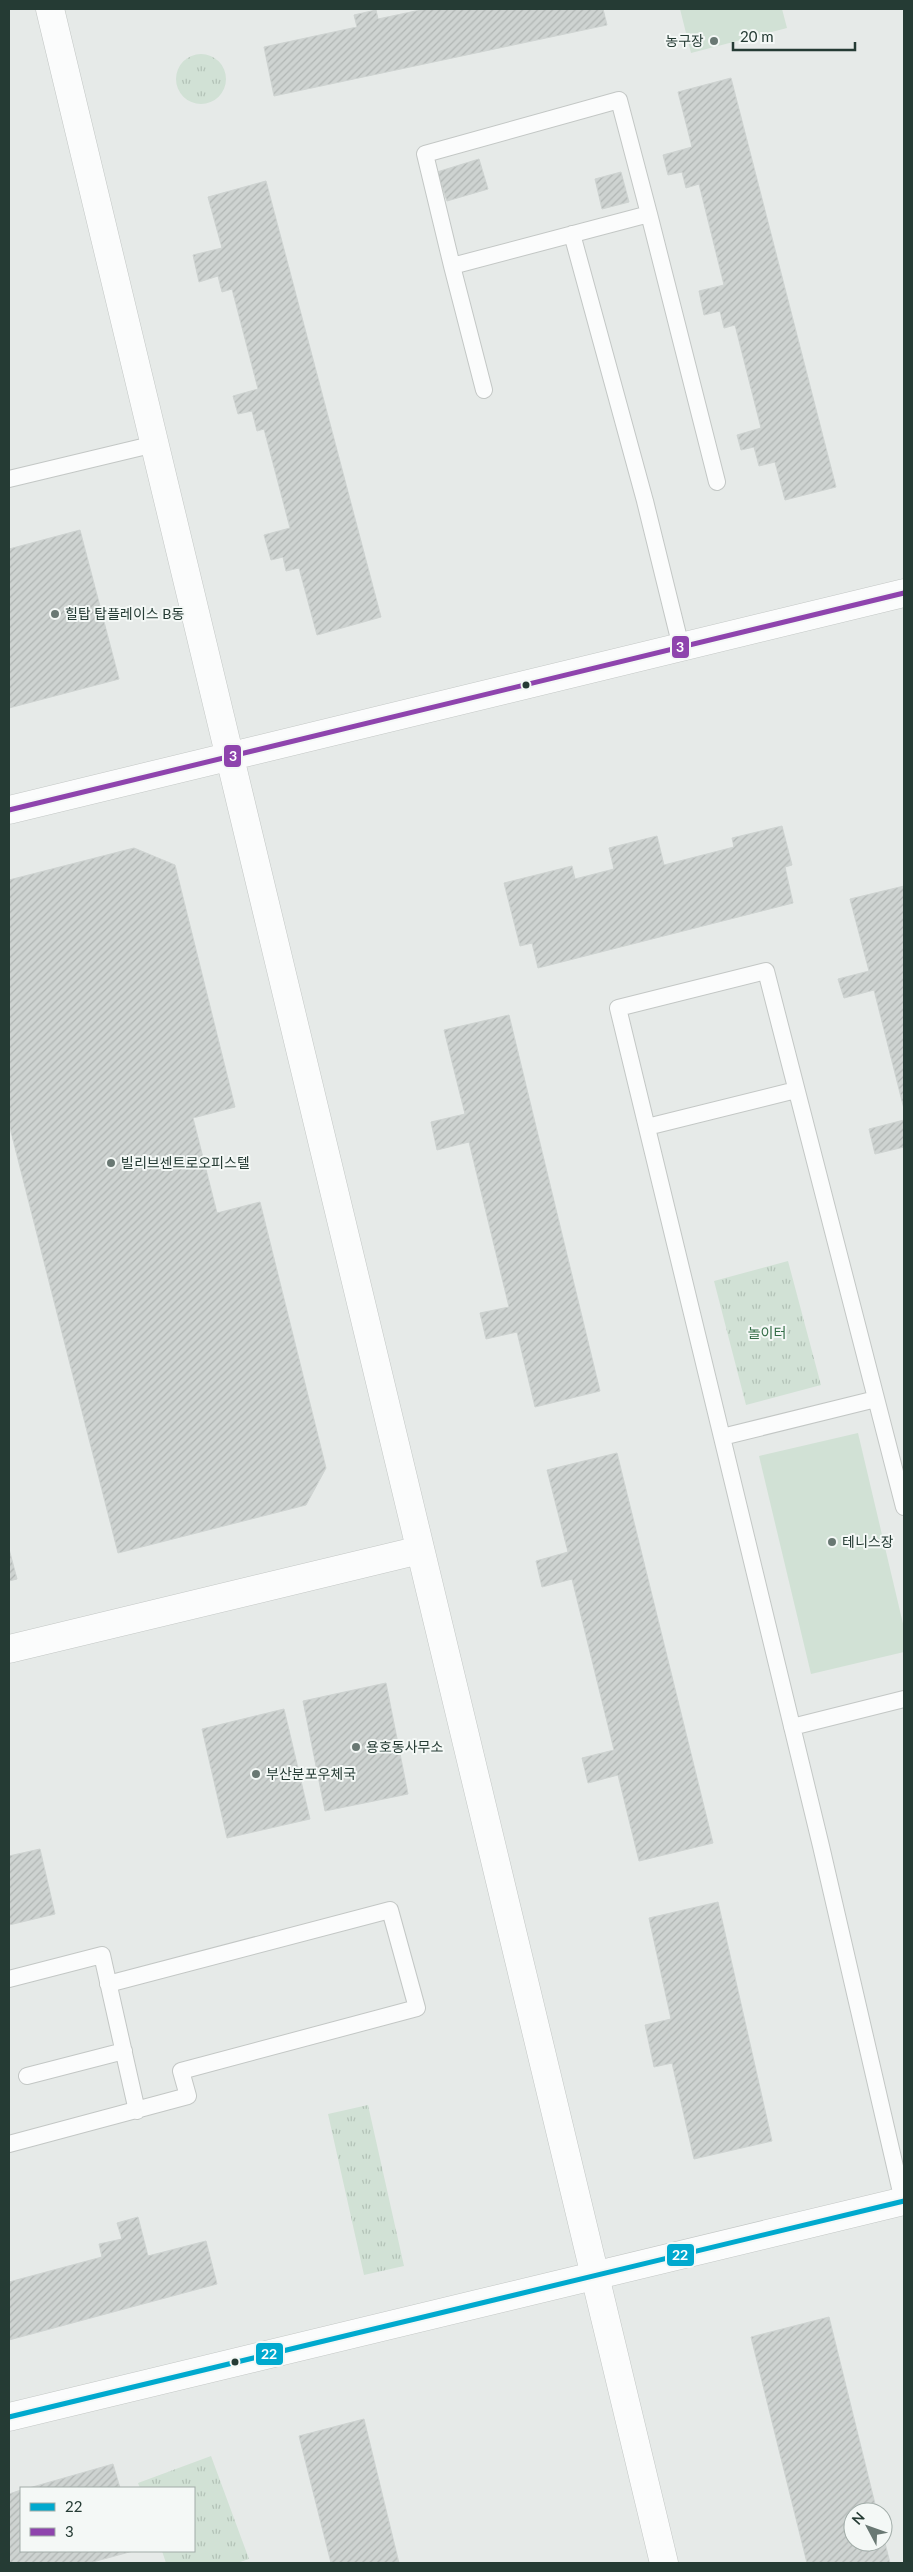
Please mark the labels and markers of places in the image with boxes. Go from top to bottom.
place label: 농구장 [665,32,704,49]
marker: 농구장 [708,35,720,47]
place label: 힐탑 탑플레이스 B동 [65,605,184,622]
marker: 힐탑 탑플레이스 B동 [49,608,61,620]
unlabelled marker [521,680,531,690]
place label: 빌리브센트로오피스텔 [121,1154,250,1171]
marker: 빌리브센트로오피스텔 [105,1157,117,1169]
place label: 테니스장 [842,1533,894,1550]
marker: 테니스장 [826,1536,838,1548]
place label: 용호동사무소 [366,1738,443,1755]
marker: 용호동사무소 [350,1741,362,1753]
place label: 부산분포우체국 [266,1765,356,1782]
marker: 부산분포우체국 [250,1768,262,1780]
unlabelled marker [230,2357,240,2367]

